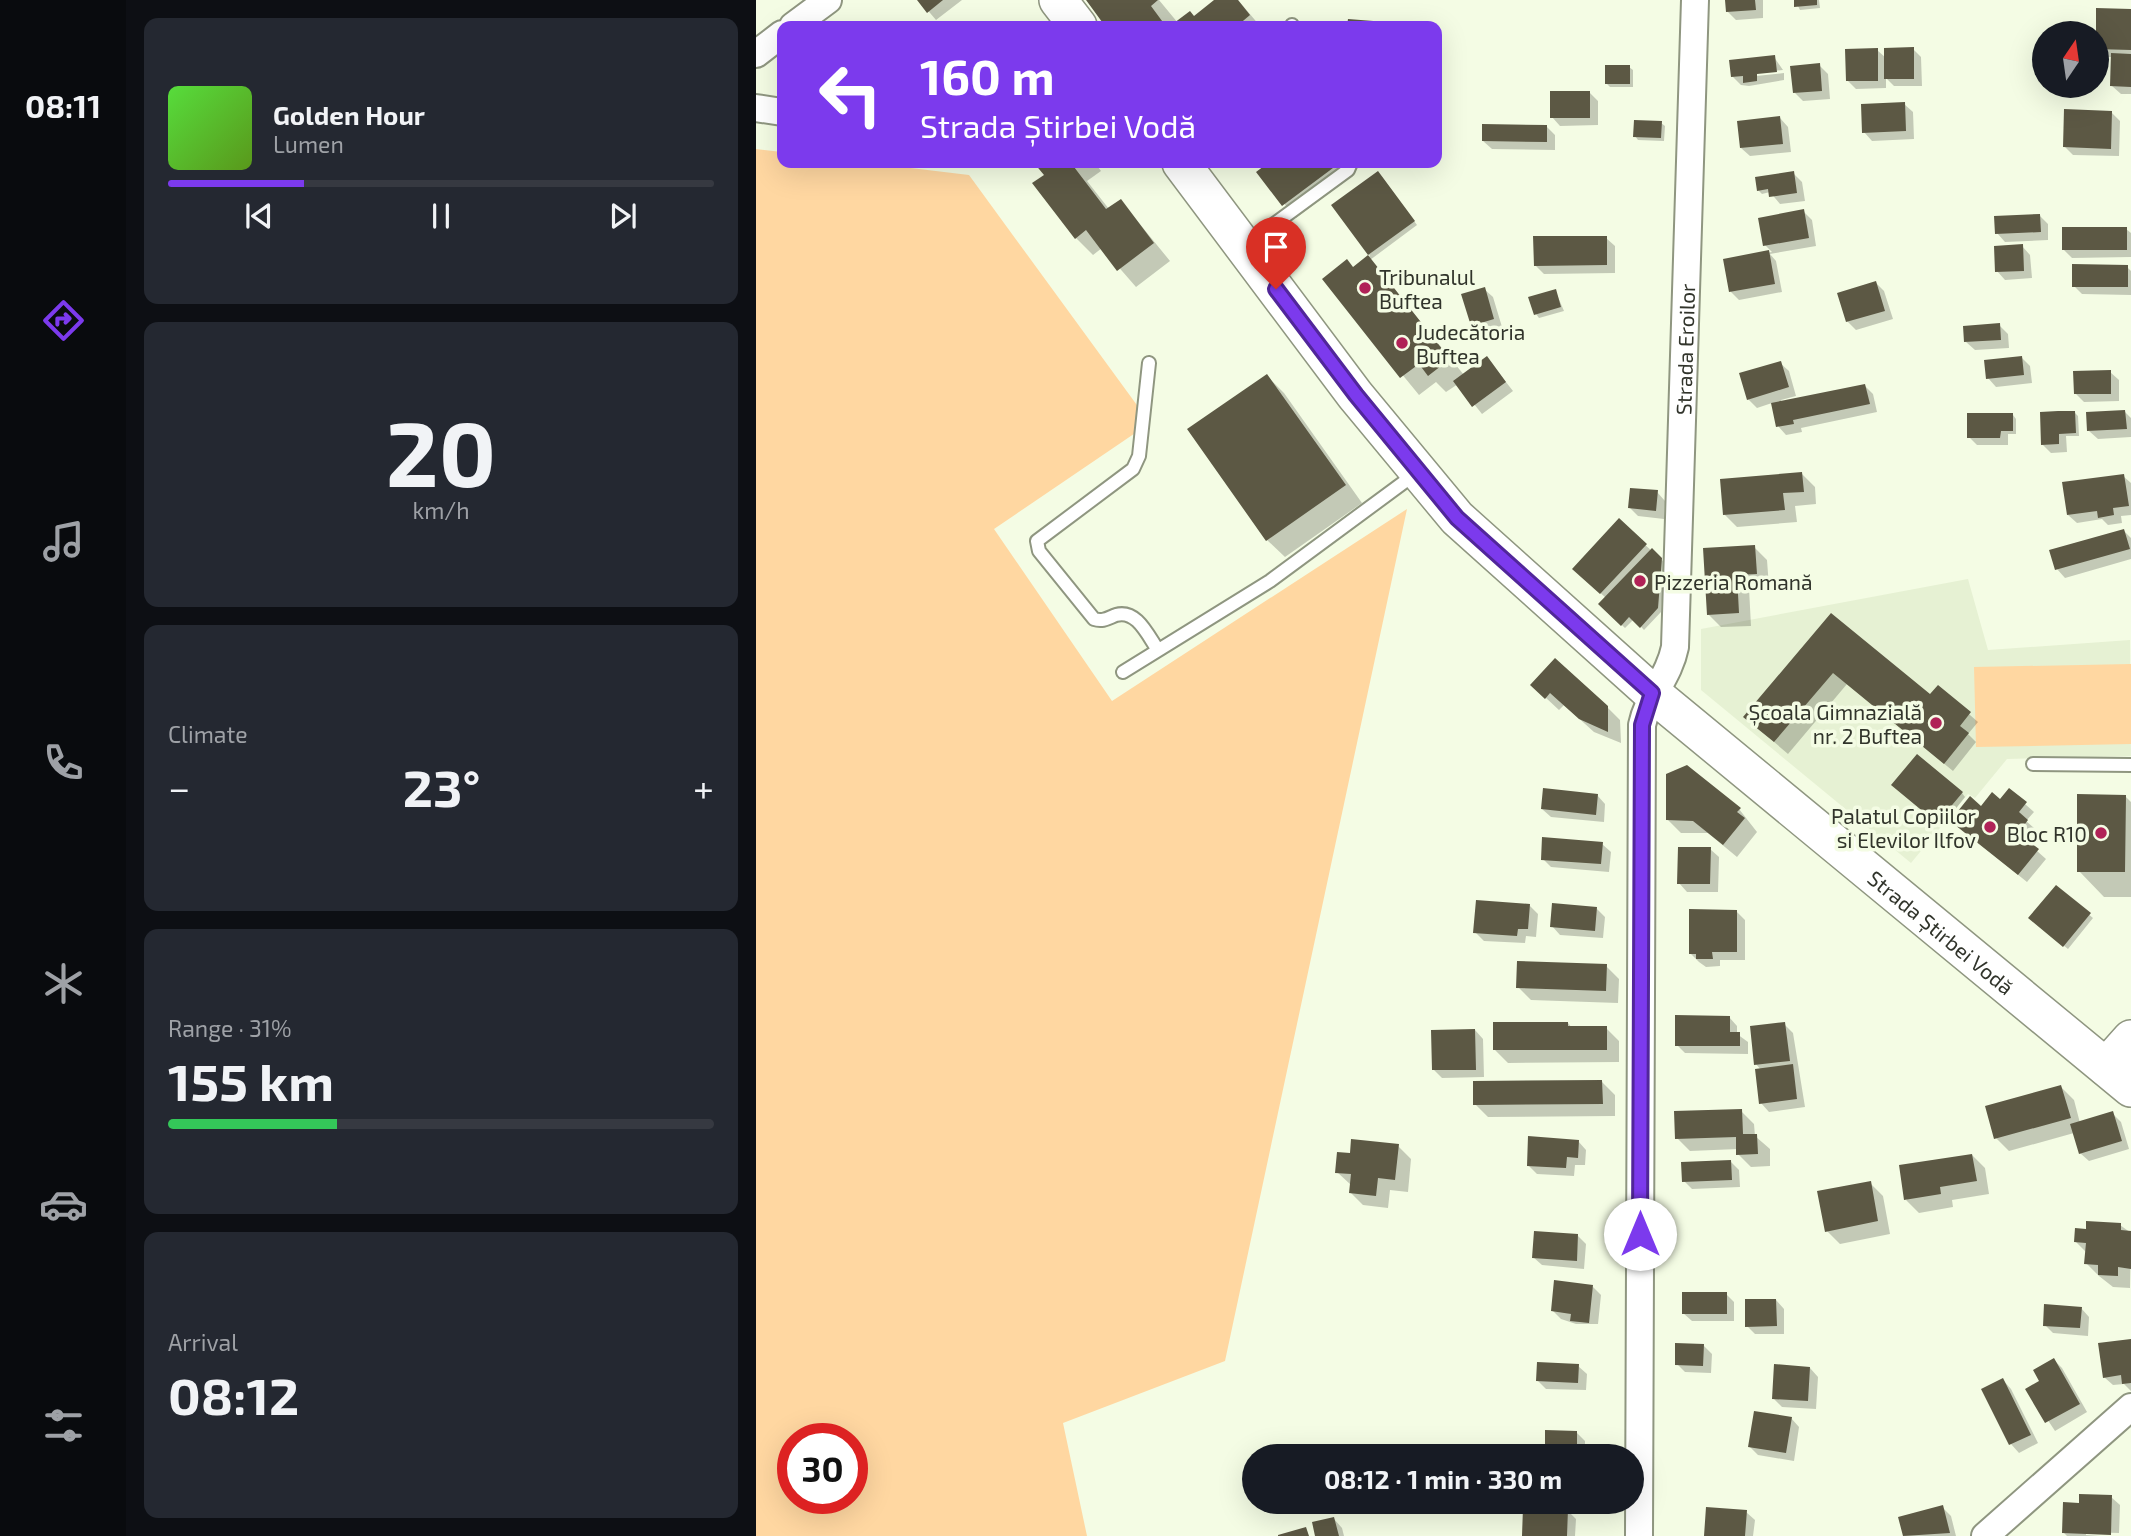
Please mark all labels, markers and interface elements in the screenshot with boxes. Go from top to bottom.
north arrow [2032,21,2109,98]
map controls [2032,21,2109,98]
text: 160 m [920,46,1055,105]
icon: left [805,49,896,140]
text: 08:11 [25,86,101,124]
text: Golden Hour [273,99,425,130]
text: Strada Știrbei Vodă [920,106,1196,144]
text: Lumen [273,130,344,158]
icon: previous [240,197,278,235]
icon: pause [422,197,460,235]
icon: next [604,197,642,235]
pin [1246,217,1306,289]
icon: arrive [1257,228,1295,266]
place label: Tribunalul Buftea [1379,264,1476,313]
marker: Tribunalul Buftea [1357,280,1373,296]
street label: Strada Eroilor [1670,282,1699,415]
icon: directions [39,296,88,345]
place label: Judecătoria Buftea [1416,319,1525,368]
marker: Judecătoria Buftea [1394,335,1410,351]
text: 20 [386,396,496,505]
text: km/h [412,496,470,524]
icon: music [39,517,88,566]
place label: Pizzeria Romană [1654,569,1813,594]
marker: Pizzeria Romană [1632,573,1648,589]
place label: Școala Gimnazială nr. 2 Buftea [1748,699,1922,748]
marker: Școala Gimnazială nr. 2 Buftea [1928,715,1944,731]
text: Climate [168,720,248,748]
icon: phone [39,738,88,787]
text: 23° [403,755,480,817]
text: − [168,764,190,810]
text: + [693,764,714,810]
place label: Palatul Copiilor si Elevilor Ilfov [1831,803,1977,852]
marker: Palatul Copiilor si Elevilor Ilfov [1982,819,1998,835]
place label: Bloc R10 [2007,821,2087,846]
marker: Bloc R10 [2093,825,2109,841]
street label: Strada Știrbei Vodă [1864,864,2019,999]
icon: climate [39,959,88,1008]
text: Range · 31% [168,1014,292,1042]
text: 155 km [168,1049,334,1111]
icon: car [39,1180,88,1229]
position arrow [1603,1197,1677,1271]
text: Arrival [168,1328,238,1356]
text: 08:12 [168,1363,299,1425]
icon: filters [39,1401,88,1450]
speed limit sign: 30 [777,1423,868,1514]
text: 08:12 · 1 min · 330 m [1324,1463,1562,1494]

